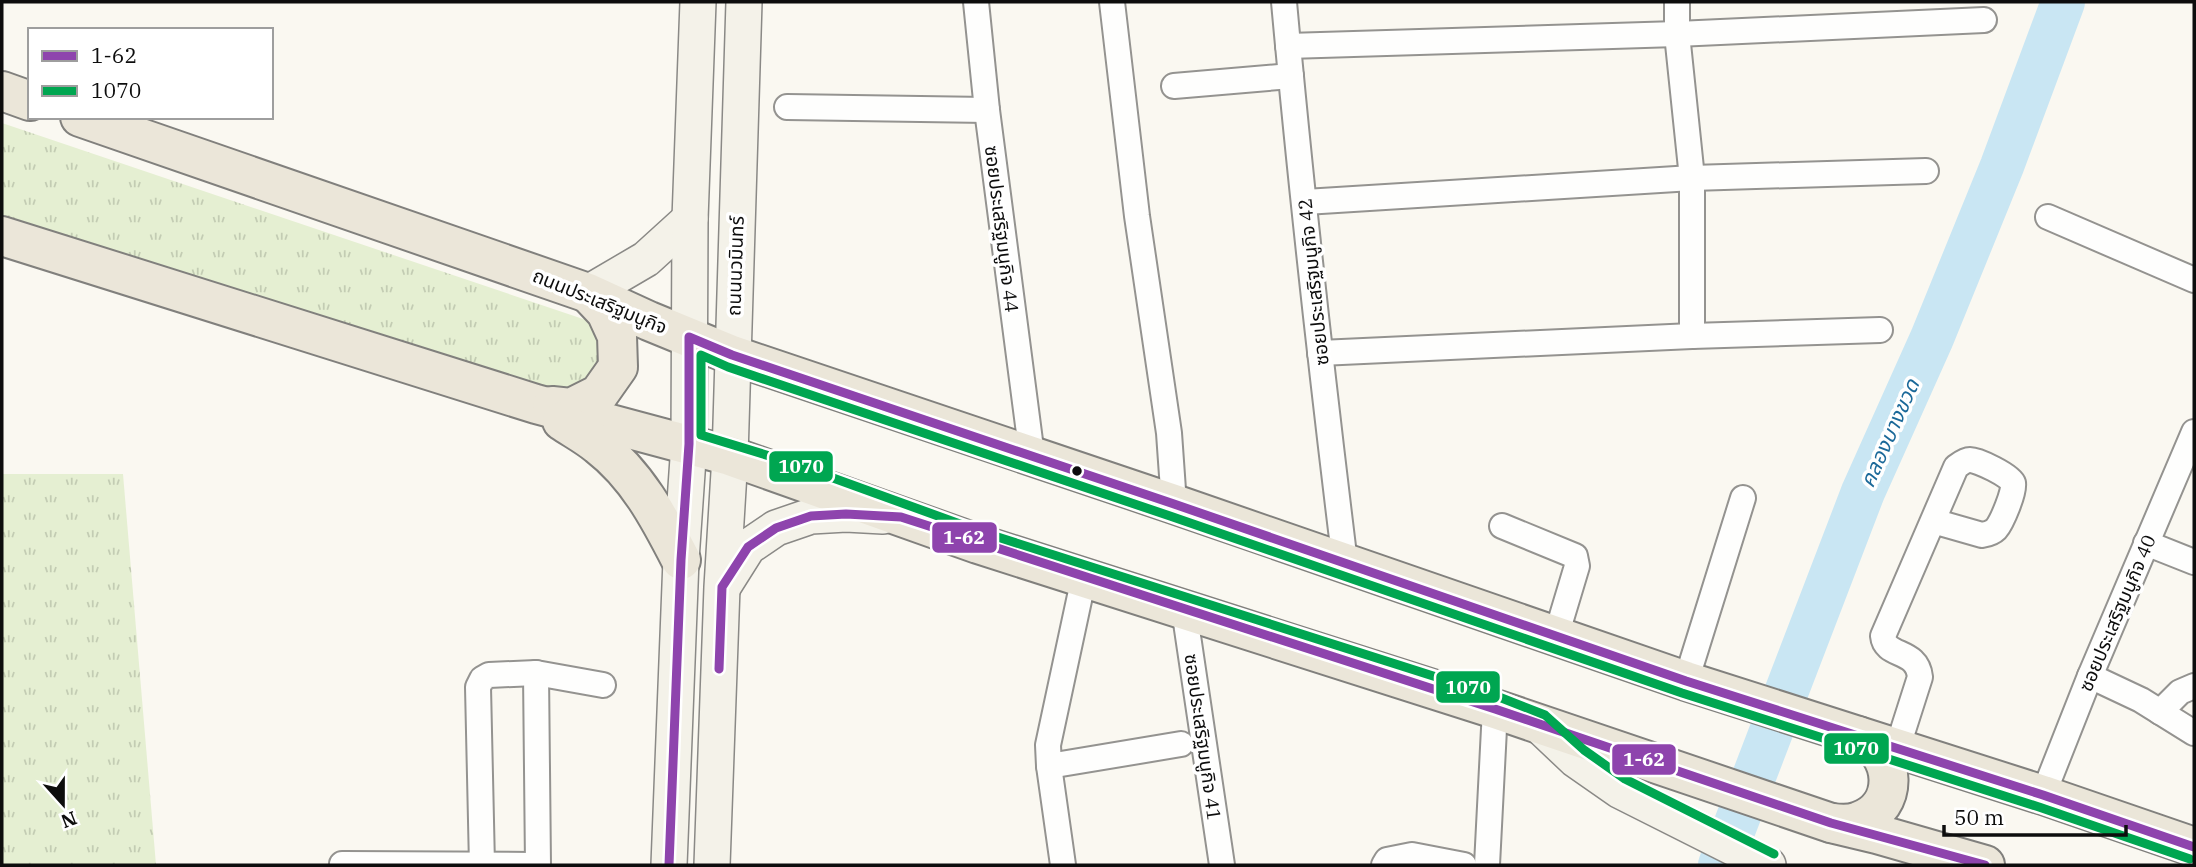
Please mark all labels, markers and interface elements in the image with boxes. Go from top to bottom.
legend [28,28,273,119]
text: 1-62 [91,41,137,69]
text: 1070 [91,76,141,104]
street label: ซอยประเสริฐมนูกิจ 44 [979,144,1024,314]
street label: ซอยประเสริฐมนูกิจ 42 [1292,197,1335,367]
street label: ถนนนวมินทร์ [721,215,749,316]
street label: ถนนประเสริฐมนูกิจ [529,263,671,340]
water label: คลองบางขวด [1853,374,1926,491]
line badge: 1070 [768,450,834,483]
text: 1070 [778,454,824,478]
unlabelled marker [1070,464,1084,478]
line badge: 1-62 [931,521,998,554]
text: 1-62 [943,525,985,549]
street label: ซอยประเสริฐมนูกิจ 40 [2073,531,2162,695]
street label: ซอยประเสริฐมนูกิจ 41 [1178,652,1227,822]
line badge: 1070 [1435,670,1501,704]
text: 1070 [1445,675,1491,699]
line badge: 1070 [1823,732,1890,765]
text: 1070 [1833,736,1879,760]
line badge: 1-62 [1611,743,1677,776]
text: 1-62 [1623,747,1665,771]
north arrow [28,769,98,839]
scale bar [1944,794,2126,838]
text: 50 m [1954,803,2004,831]
text: N [58,806,80,834]

